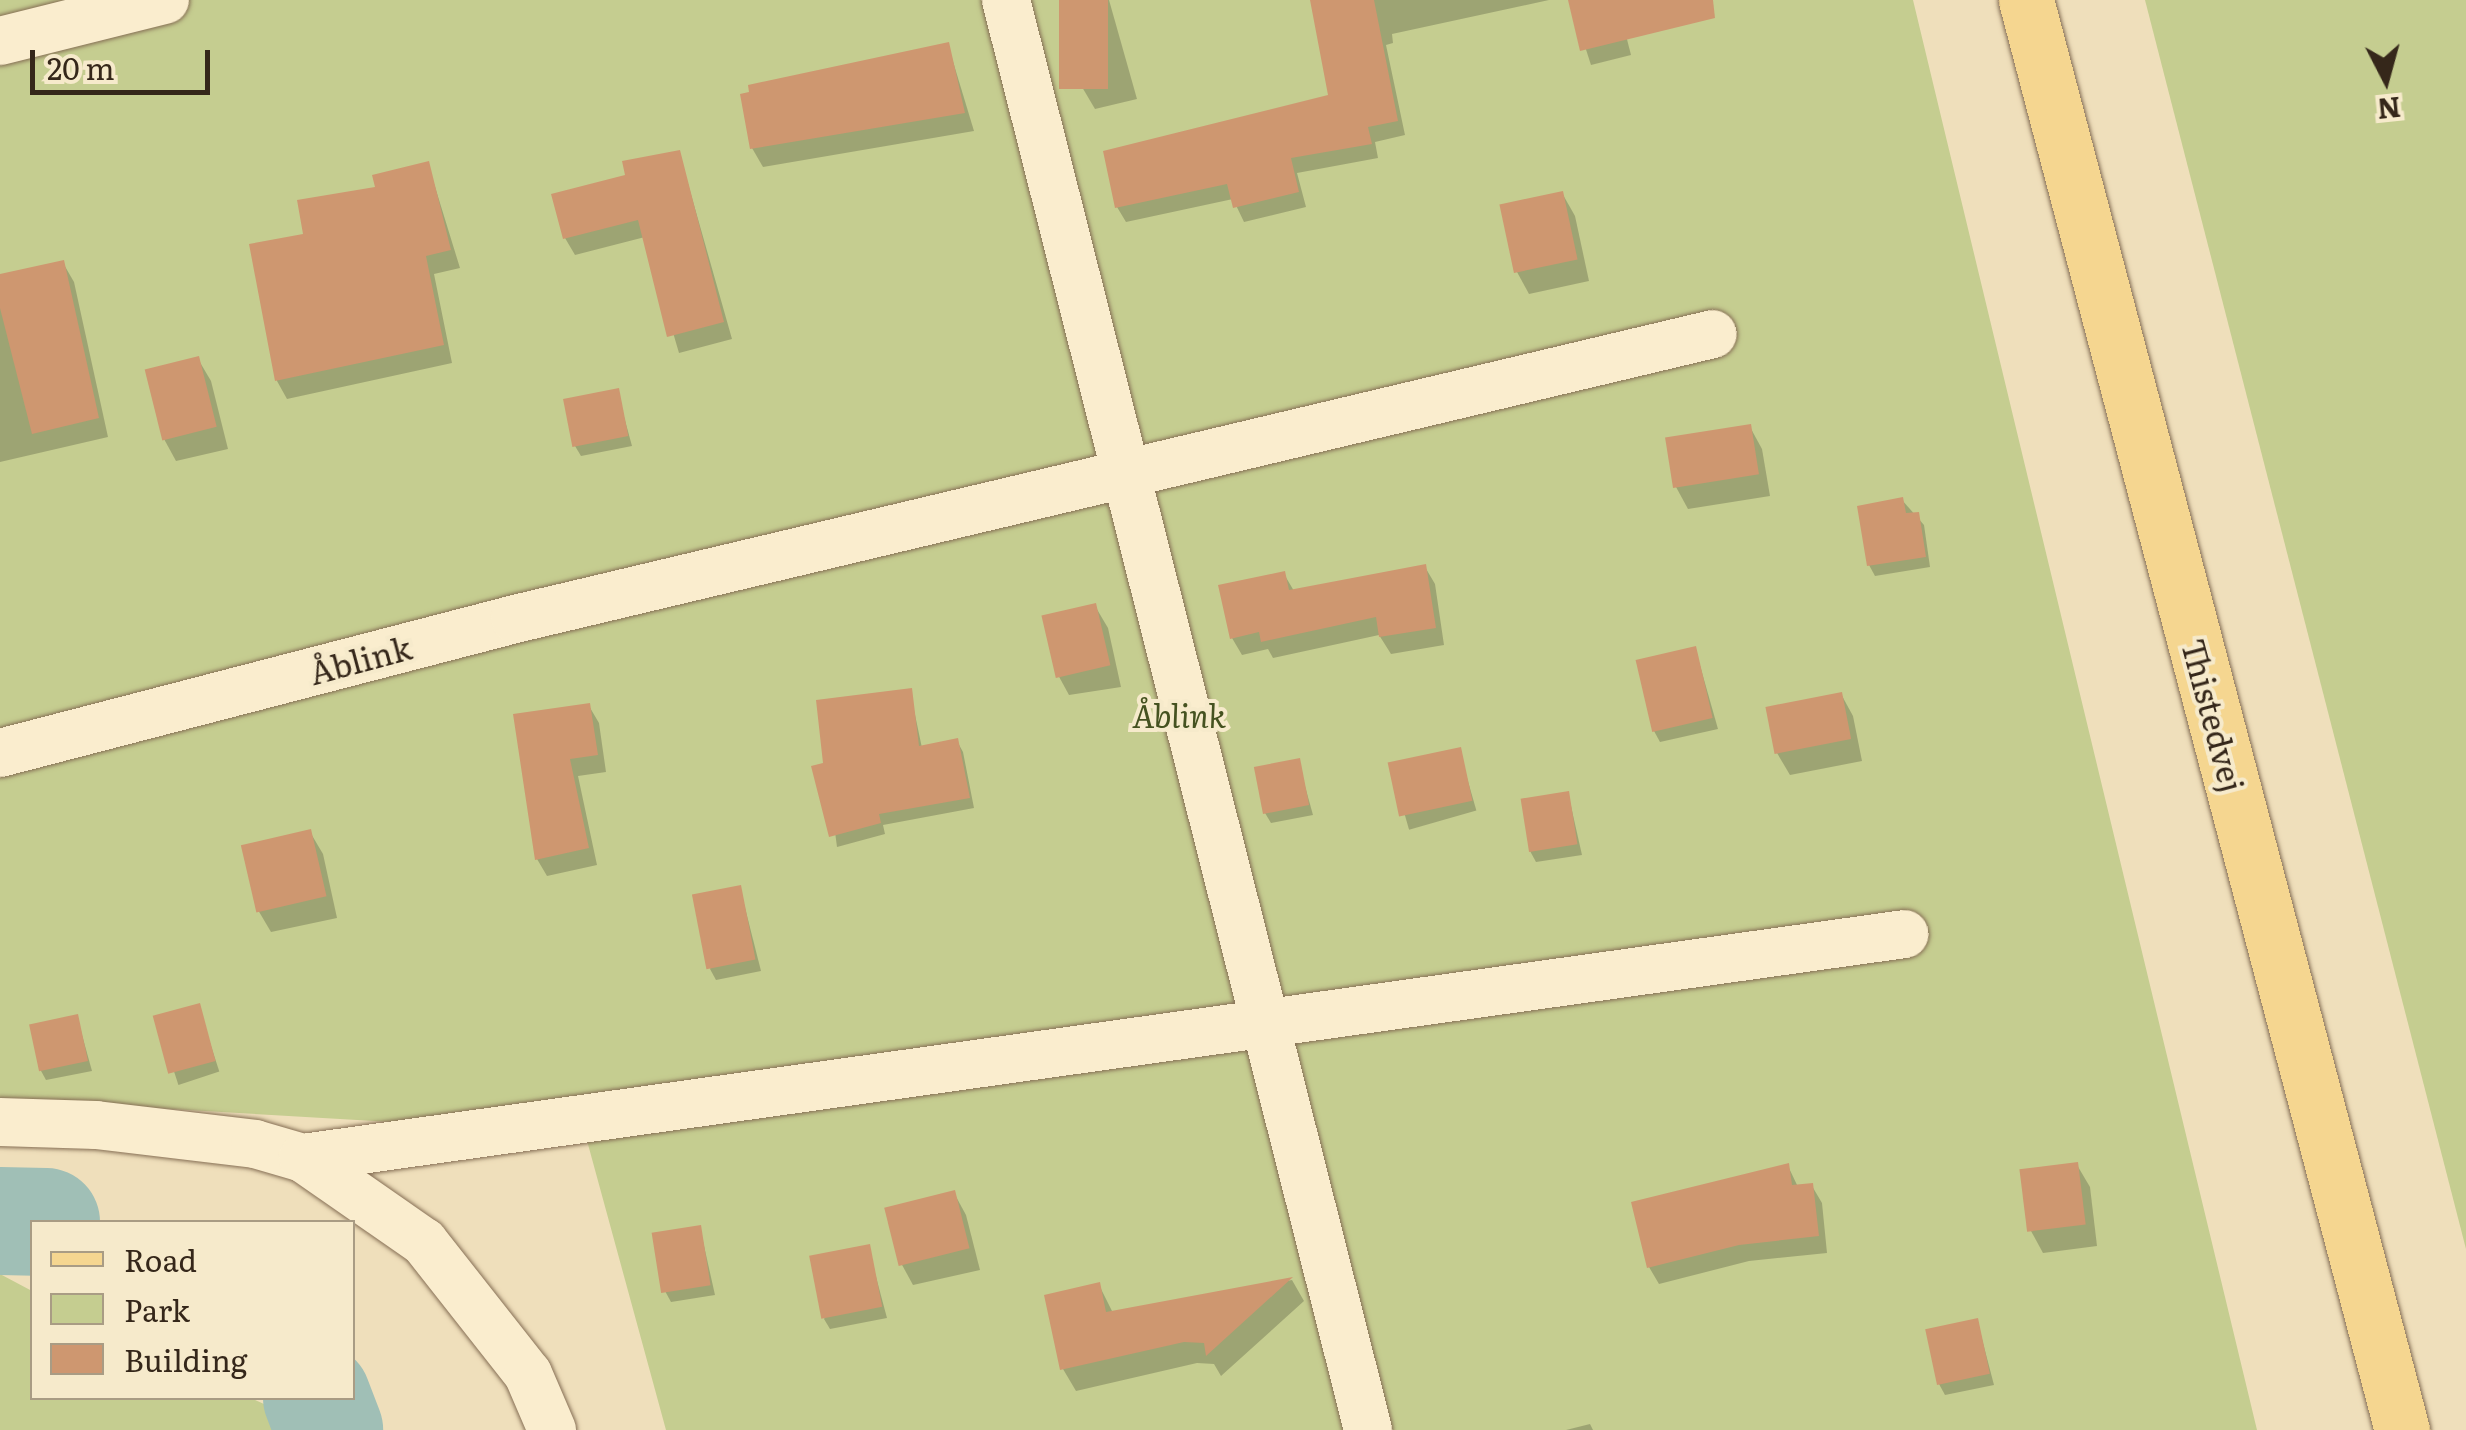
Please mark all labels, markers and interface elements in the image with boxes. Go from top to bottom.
scale bar [35,30,215,92]
north arrow [2336,30,2436,130]
text: 20 m [47,45,115,89]
text: N [2375,88,2403,132]
street label: Åblink [305,627,415,691]
street label: Thistedvej [2175,634,2253,796]
park label: Åblink [1132,695,1226,733]
legend [30,1220,355,1400]
text: Road [124,1237,197,1281]
text: Park [124,1287,190,1331]
text: Building [124,1337,248,1381]

